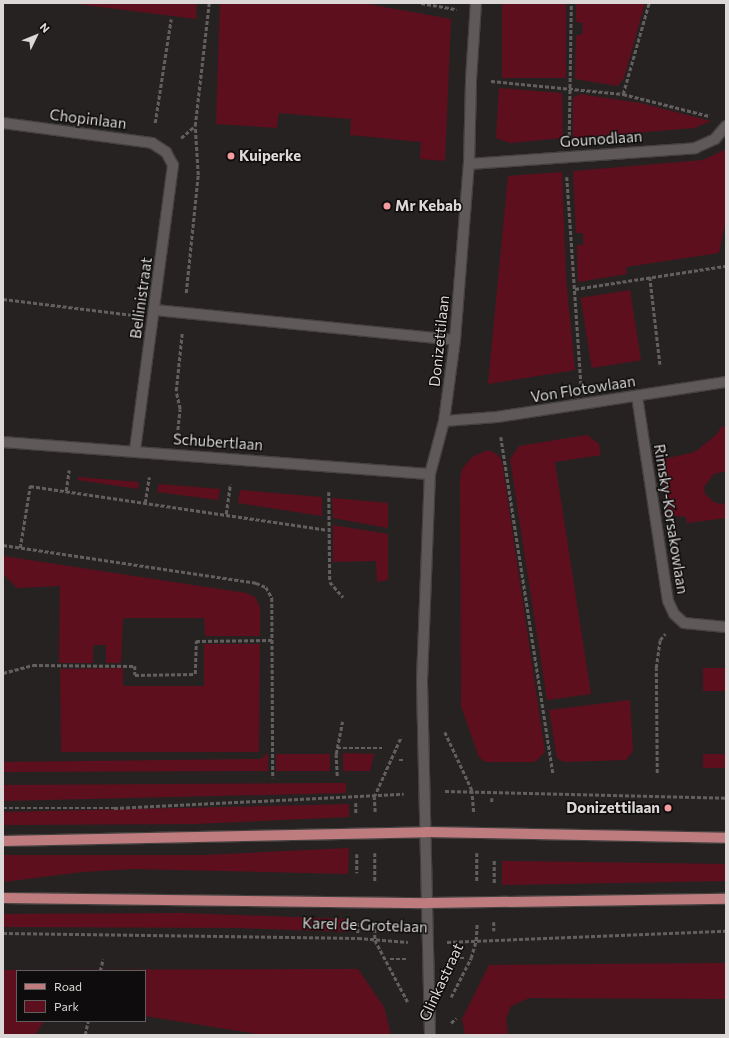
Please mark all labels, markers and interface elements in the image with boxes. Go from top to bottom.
north arrow [16,16,56,56]
text: N [38,20,53,35]
street label: Chopinlaan [49,105,127,133]
street label: Gounodlaan [559,127,643,151]
place label: Kuiperke [239,147,301,165]
marker: Kuiperke [226,151,236,161]
place label: Mr Kebab [395,197,462,215]
marker: Mr Kebab [382,201,392,211]
street label: Bellinistraat [126,256,156,340]
street label: Donizettilaan [425,294,453,388]
street label: Von Flotowlaan [529,372,637,406]
street label: Schubertlaan [172,430,264,454]
street label: Rimsky-Korsakowlaan [650,443,692,595]
place label: Donizettilaan [566,799,660,817]
marker: Donizettilaan [663,803,673,813]
street label: Karel de Grotelaan [302,914,428,936]
street label: Glinkastraat [415,940,467,1024]
legend [16,970,146,1022]
text: Road [54,979,82,993]
text: Park [54,999,79,1013]

